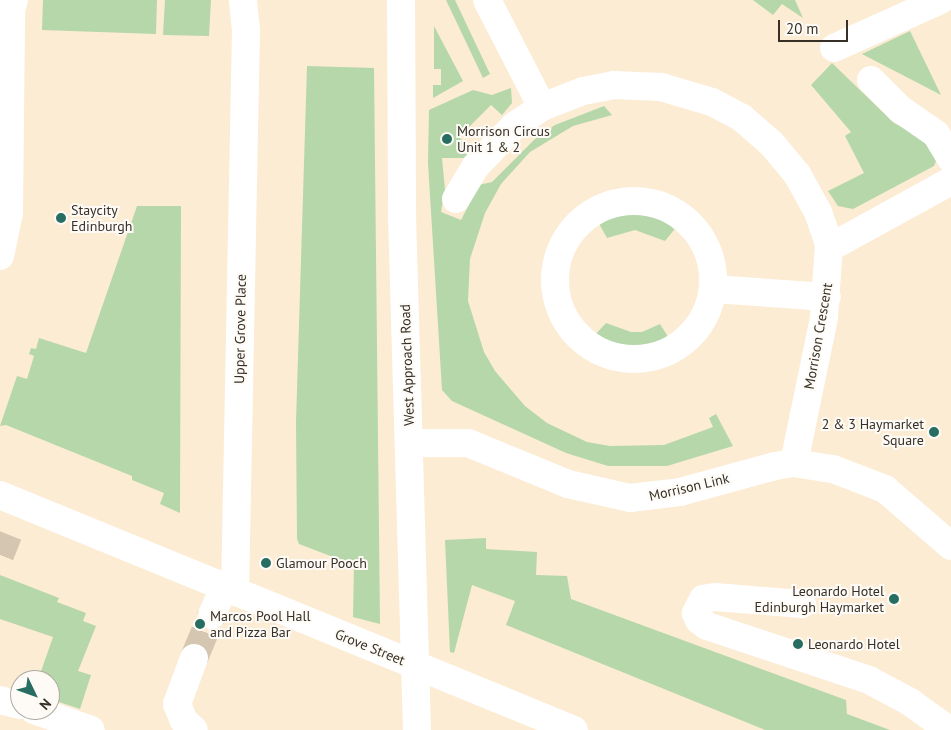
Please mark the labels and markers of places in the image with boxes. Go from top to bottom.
place label: Morrison Circus Unit 1 & 2 [457,123,550,156]
marker: Morrison Circus Unit 1 & 2 [441,133,453,145]
place label: Staycity Edinburgh [71,202,132,234]
marker: Staycity Edinburgh [55,212,67,224]
place label: 2 & 3 Haymarket Square [822,416,924,448]
marker: 2 & 3 Haymarket Square [928,426,940,438]
place label: Glamour Pooch [276,555,367,571]
marker: Glamour Pooch [260,557,272,569]
place label: Leonardo Hotel Edinburgh Haymarket [754,583,884,616]
marker: Leonardo Hotel Edinburgh Haymarket [888,593,900,605]
place label: Marcos Pool Hall and Pizza Bar [210,608,311,640]
marker: Marcos Pool Hall and Pizza Bar [194,618,206,630]
place label: Leonardo Hotel [808,636,900,652]
marker: Leonardo Hotel [792,638,804,650]

